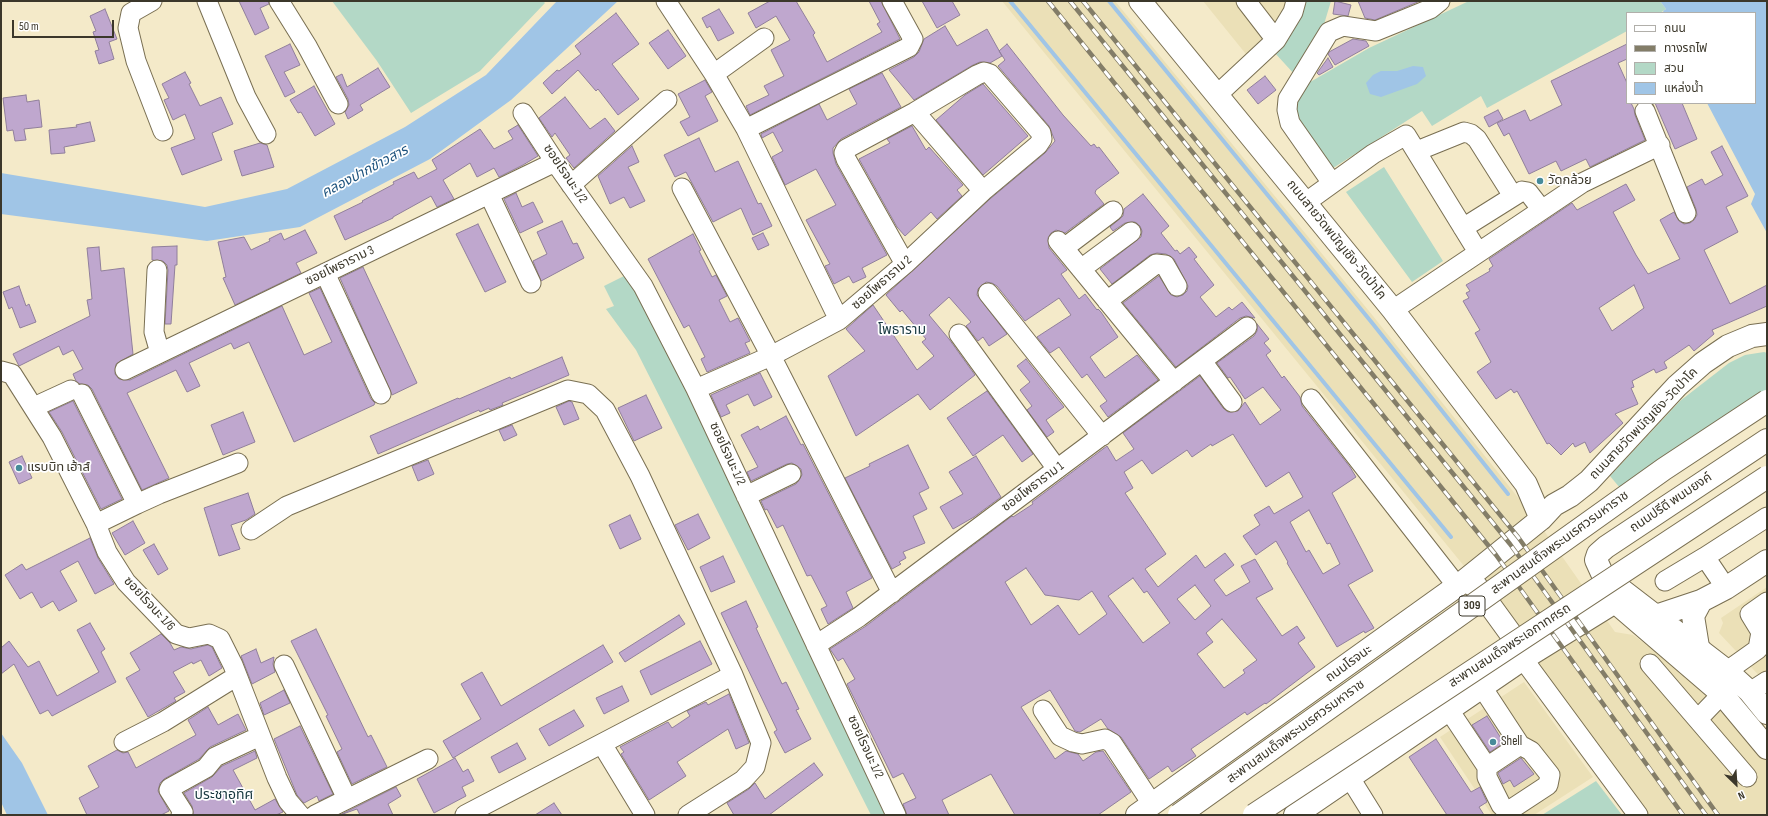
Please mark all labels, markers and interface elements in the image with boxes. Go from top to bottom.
scale bar [14,12,116,38]
legend [1626,12,1756,104]
text: 50 m [19,19,39,34]
text: ถนน [1664,21,1686,36]
text: ทางรถไฟ [1664,41,1707,56]
text: สวน [1664,61,1684,76]
text: แหล่งน้ำ [1664,81,1703,96]
street label: ซอยโรจนะ 1/2 [540,141,590,207]
water label: คลองปากข้าวสาร [319,142,411,202]
place label: วัดกล้วย [1548,173,1592,189]
marker: วัดกล้วย [1535,176,1545,186]
street label: ถนนสายวัดพนัญเชิง-วัดป่าโค [1283,177,1389,303]
street label: ซอยโพธาราม 3 [303,243,377,289]
street label: ซอยโพธาราม 2 [849,253,915,313]
district label: โพธาราม [878,322,926,338]
street label: ถนนสายวัดพนัญเชิง-วัดป่าโค [1586,365,1702,483]
street label: ซอยโรจนะ 1/2 [706,420,748,488]
street label: ซอยโพธาราม 1 [999,459,1067,515]
place label: แรบบิท เฮ้าส์ [27,460,90,476]
marker: แรบบิท เฮ้าส์ [14,463,24,473]
street label: ถนนปรีดี พนมยงค์ [1627,470,1715,536]
street label: สะพานสมเด็จพระนเรศวรมหาราช [1488,488,1632,598]
street label: ซอยโรจนะ 1/6 [120,574,178,634]
road number: 309 [1459,596,1485,616]
street label: สะพานสมเด็จพระเอกาทศรถ [1446,601,1574,691]
street label: ถนนโรจนะ [1323,642,1375,686]
street label: สะพานสมเด็จพระนเรศวรมหาราช [1224,677,1368,787]
street label: ซอยโรจนะ 1/2 [844,713,886,781]
place label: Shell [1501,734,1522,750]
marker: Shell [1488,737,1498,747]
north arrow [1716,764,1756,804]
district label: ประชาอุทิศ [195,787,253,803]
text: N [1736,788,1747,802]

